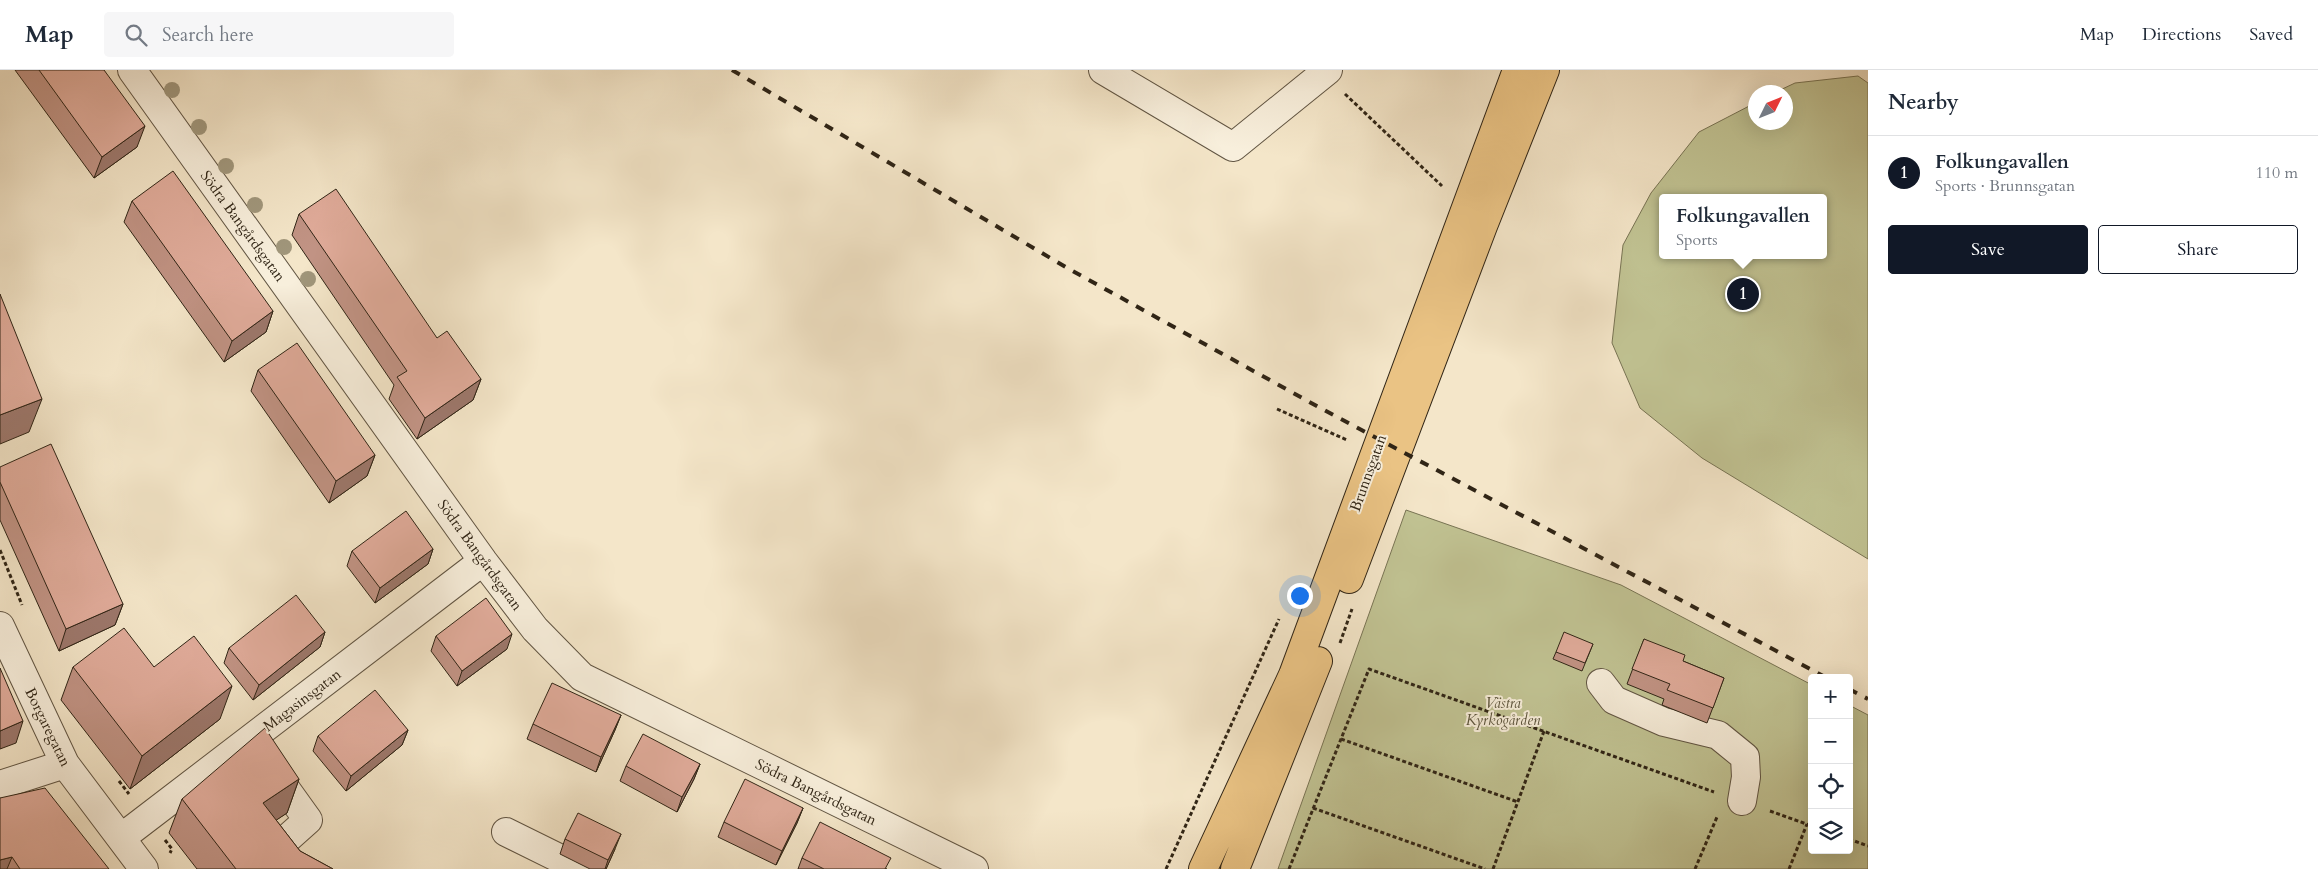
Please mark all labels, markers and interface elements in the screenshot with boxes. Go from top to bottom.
search box [104,12,454,57]
text: Map [25,18,74,51]
icon: search [122,21,150,49]
text: Search here [162,22,254,48]
text: Map [2080,22,2114,47]
text: Directions [2142,22,2221,47]
text: Saved [2249,22,2293,47]
north arrow [1748,85,1793,130]
text: Nearby [1888,88,1959,117]
text: Folkungavallen [1935,149,2069,175]
text: 1 [1900,162,1908,184]
text: 110 m [2256,162,2298,184]
street label: Södra Bangårdsgatan [196,166,290,286]
text: Sports · Brunnsgatan [1935,175,2075,197]
popup [1659,194,1827,259]
text: Folkungavallen [1676,203,1810,229]
button: Save [1888,225,2088,274]
button: Share [2098,225,2298,274]
text: Sports [1676,229,1717,251]
pin: 1 [1727,275,1759,313]
street label: Brunnsgatan [1345,431,1391,514]
street label: Södra Bangårdsgatan [433,495,527,615]
your location [1287,583,1313,609]
street label: Magasinsgatan [259,664,345,736]
map controls [1808,674,1853,854]
button: + [1808,674,1853,719]
street label: Borgaregatan [20,684,76,770]
park label: Västra Kyrkogården [1466,693,1541,730]
button: − [1808,719,1853,764]
street label: Södra Bangårdsgatan [752,754,880,830]
button: locate [1808,764,1853,809]
button: layers [1808,809,1853,854]

